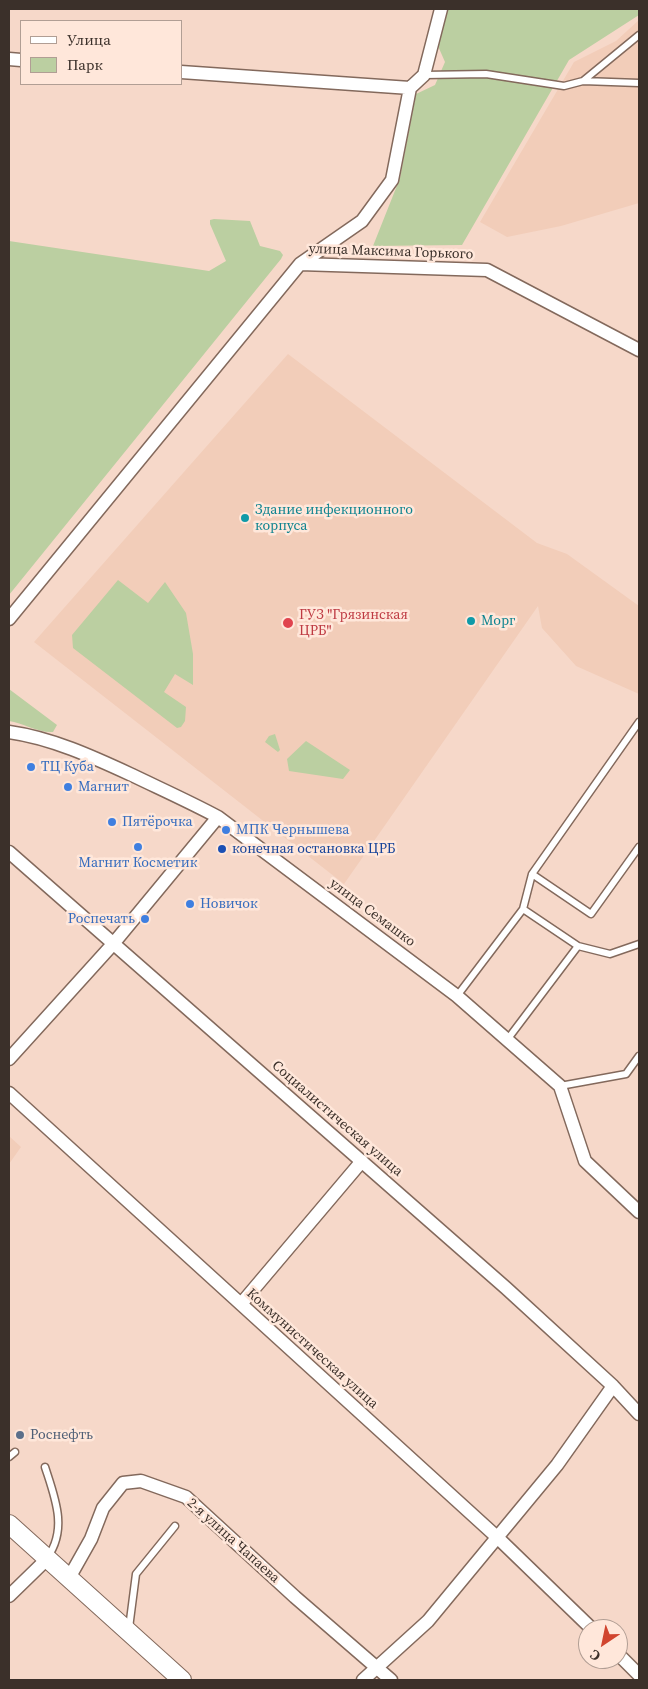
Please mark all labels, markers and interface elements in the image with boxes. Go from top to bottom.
legend [20,20,182,85]
text: Улица [67,29,111,50]
text: Парк [67,54,103,75]
street label: улица Максима Горького [308,241,474,263]
place label: Здание инфекционного корпуса [255,502,413,534]
marker: Здание инфекционного корпуса [239,512,251,524]
place label: ГУЗ "Грязинская ЦРБ" [299,607,408,640]
place label: Морг [481,613,515,629]
marker: Морг [465,615,477,627]
marker: ГУЗ "Грязинская ЦРБ" [281,616,295,630]
place label: ТЦ Куба [41,759,94,775]
marker: ТЦ Куба [25,761,37,773]
place label: Магнит [78,779,129,795]
marker: Магнит [62,781,74,793]
place label: Пятёрочка [122,814,193,830]
marker: Пятёрочка [106,816,118,828]
place label: МПК Чернышева [236,822,349,838]
marker: МПК Чернышева [220,824,232,836]
marker: Магнит Косметик [132,841,144,853]
place label: конечная остановка ЦРБ [232,841,395,857]
marker: конечная остановка ЦРБ [216,843,228,855]
place label: Магнит Косметик [79,855,197,871]
street label: улица Семашко [326,875,418,951]
place label: Новичок [200,896,258,912]
marker: Новичок [184,898,196,910]
place label: Роспечать [68,911,135,927]
marker: Роспечать [139,913,151,925]
street label: Социалистическая улица [268,1058,406,1180]
street label: Коммунистическая улица [243,1285,381,1413]
place label: Роснефть [30,1427,93,1443]
marker: Роснефть [14,1429,26,1441]
street label: 2-я улица Чапаева [183,1495,283,1587]
north arrow [578,1619,628,1669]
text: С [586,1645,604,1666]

